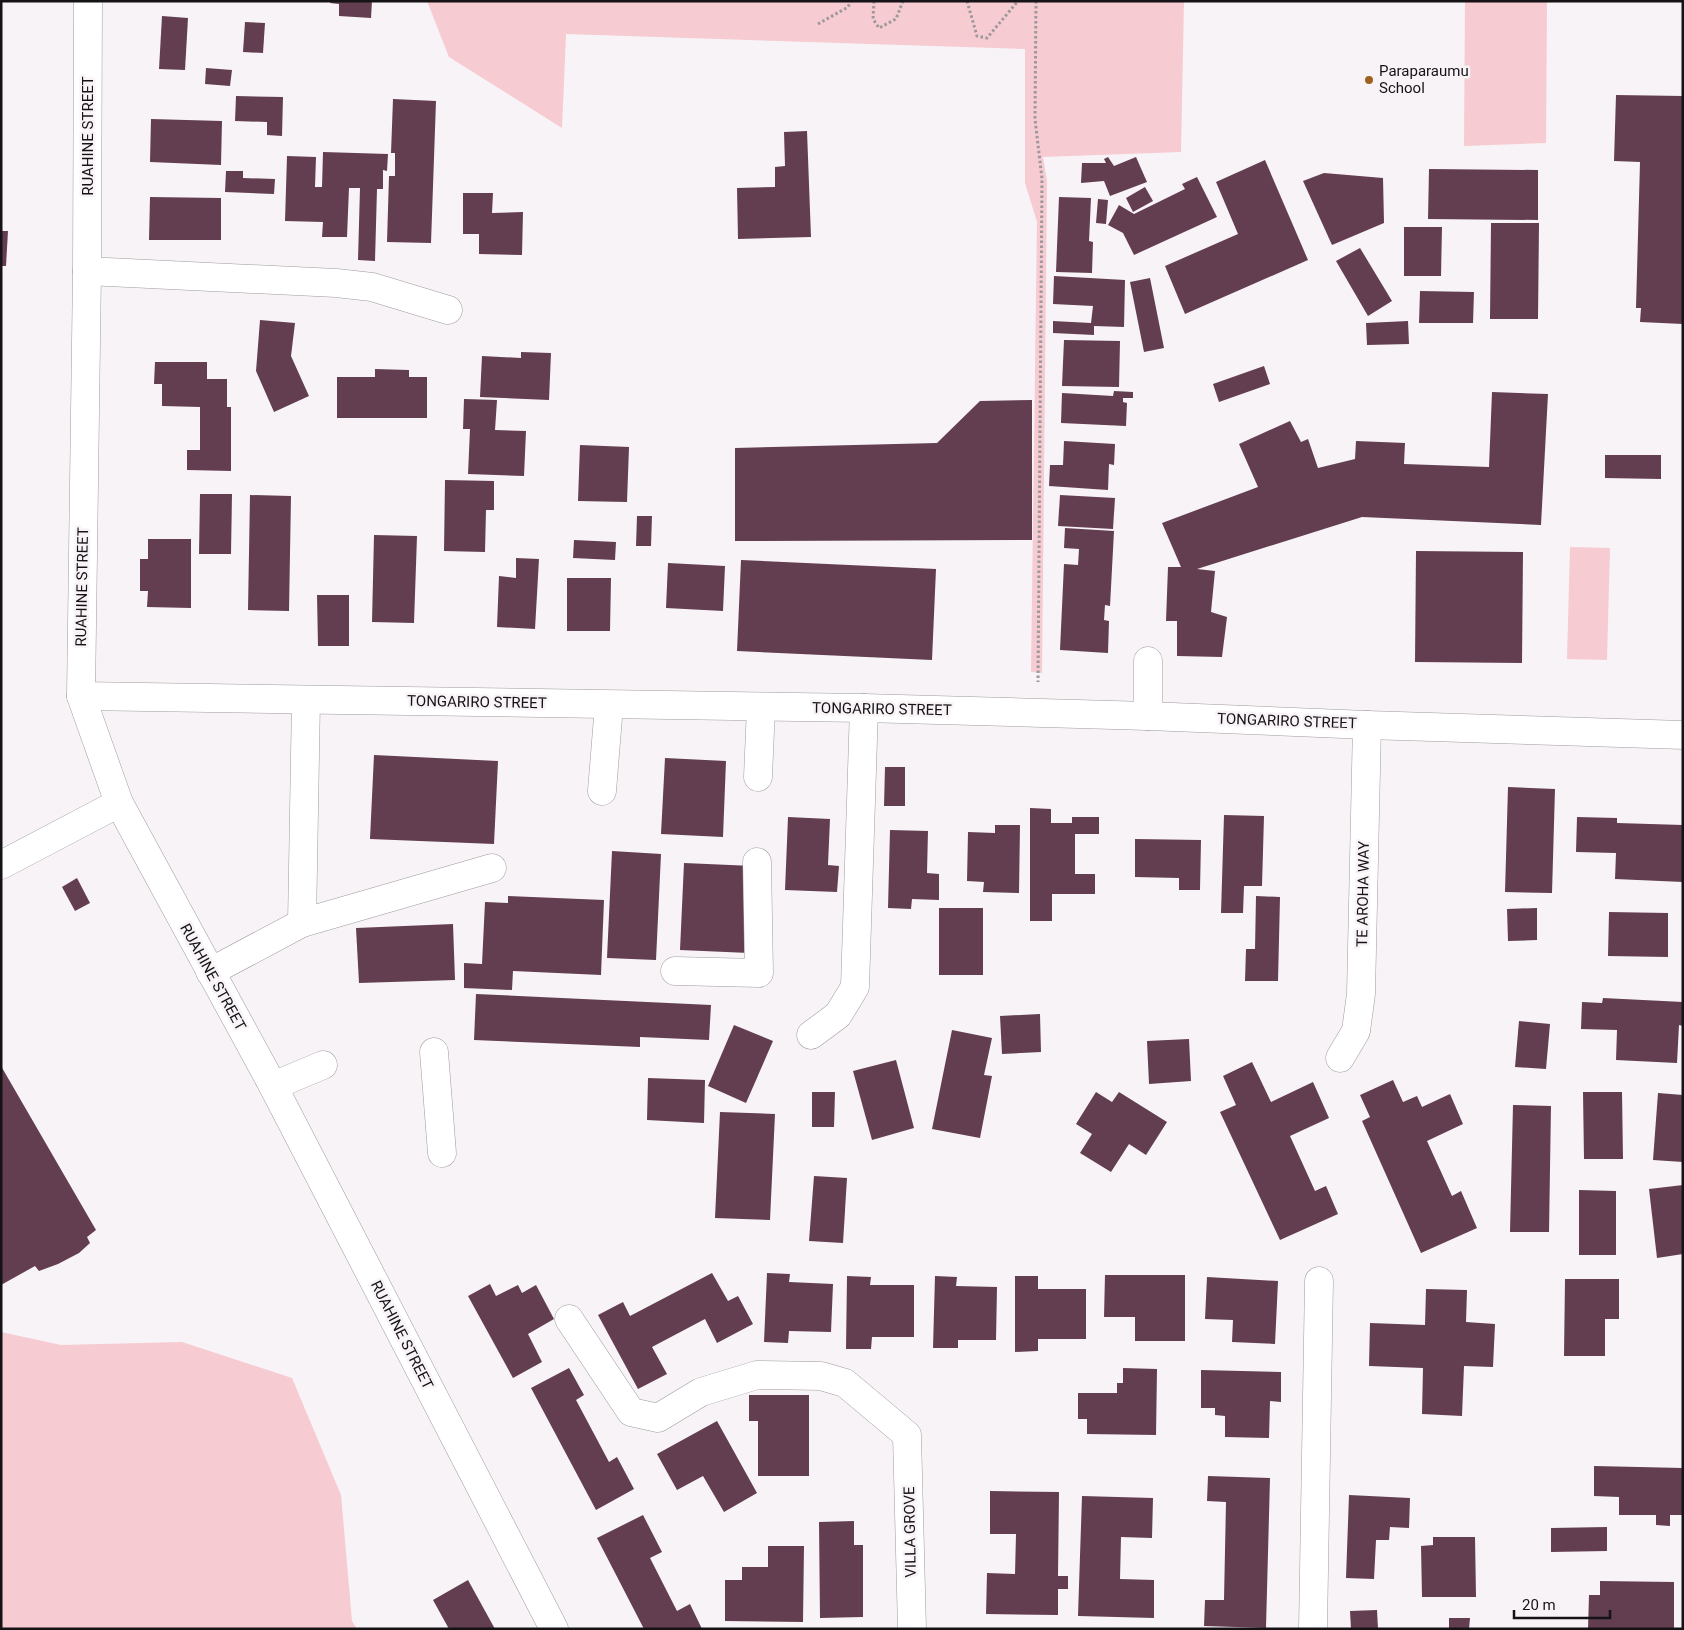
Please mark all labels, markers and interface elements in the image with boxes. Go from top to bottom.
place label: Paraparaumu School [1379,62,1469,97]
marker: Paraparaumu School [1363,74,1375,86]
street label: RUAHINE STREET [79,76,97,196]
street label: RUAHINE STREET [72,527,92,647]
street label: TONGARIRO STREET [407,692,547,712]
street label: TONGARIRO STREET [812,699,952,719]
street label: TONGARIRO STREET [1217,710,1357,732]
street label: TE AROHA WAY [1353,841,1373,947]
street label: RUAHINE STREET [176,920,250,1034]
street label: RUAHINE STREET [367,1278,437,1392]
street label: VILLA GROVE [900,1486,920,1578]
scale bar [1514,1588,1610,1620]
text: 20 m [1522,1596,1556,1614]

